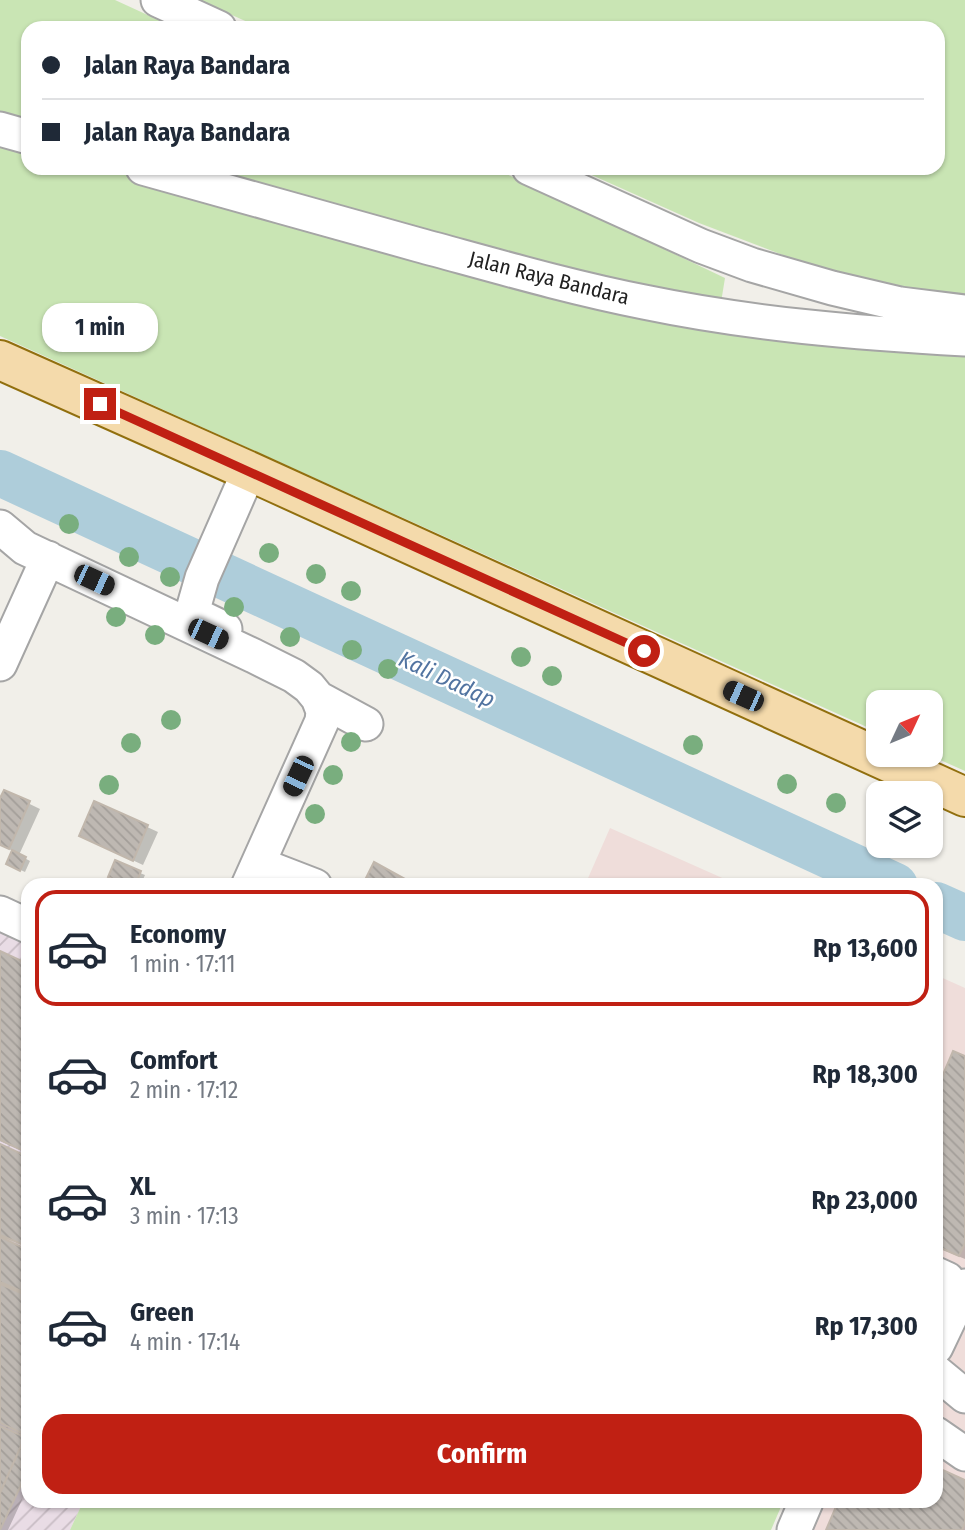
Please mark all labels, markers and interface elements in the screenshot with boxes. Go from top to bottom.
text: Jalan Raya Bandara [84,50,290,81]
text: Jalan Raya Bandara [84,117,290,148]
street label: Jalan Raya Bandara [466,245,632,311]
callout: 1 min [42,302,158,352]
text: 1 min [75,313,125,341]
route end [84,388,116,420]
car [71,562,118,598]
car [185,616,232,652]
route start [628,635,660,667]
water label: Kali Dadap [395,645,499,713]
car [720,678,767,714]
north arrow [866,690,943,766]
map controls [866,690,943,858]
car [280,753,317,799]
button: layers [866,781,943,858]
icon: car [46,917,109,980]
text: Economy [130,919,226,950]
text: Rp 13,600 [813,933,918,964]
text: 1 min · 17:11 [130,950,236,978]
icon: car [46,1043,109,1106]
text: Comfort [130,1045,218,1076]
text: Rp 18,300 [812,1059,918,1090]
text: 2 min · 17:12 [130,1076,238,1104]
icon: car [46,1169,109,1232]
text: XL [130,1171,156,1202]
text: Rp 23,000 [811,1185,918,1216]
text: 3 min · 17:13 [130,1202,239,1230]
icon: car [46,1295,109,1358]
text: Green [130,1297,194,1328]
text: Rp 17,300 [815,1311,918,1342]
text: 4 min · 17:14 [130,1328,240,1356]
button: Confirm [42,1414,922,1494]

